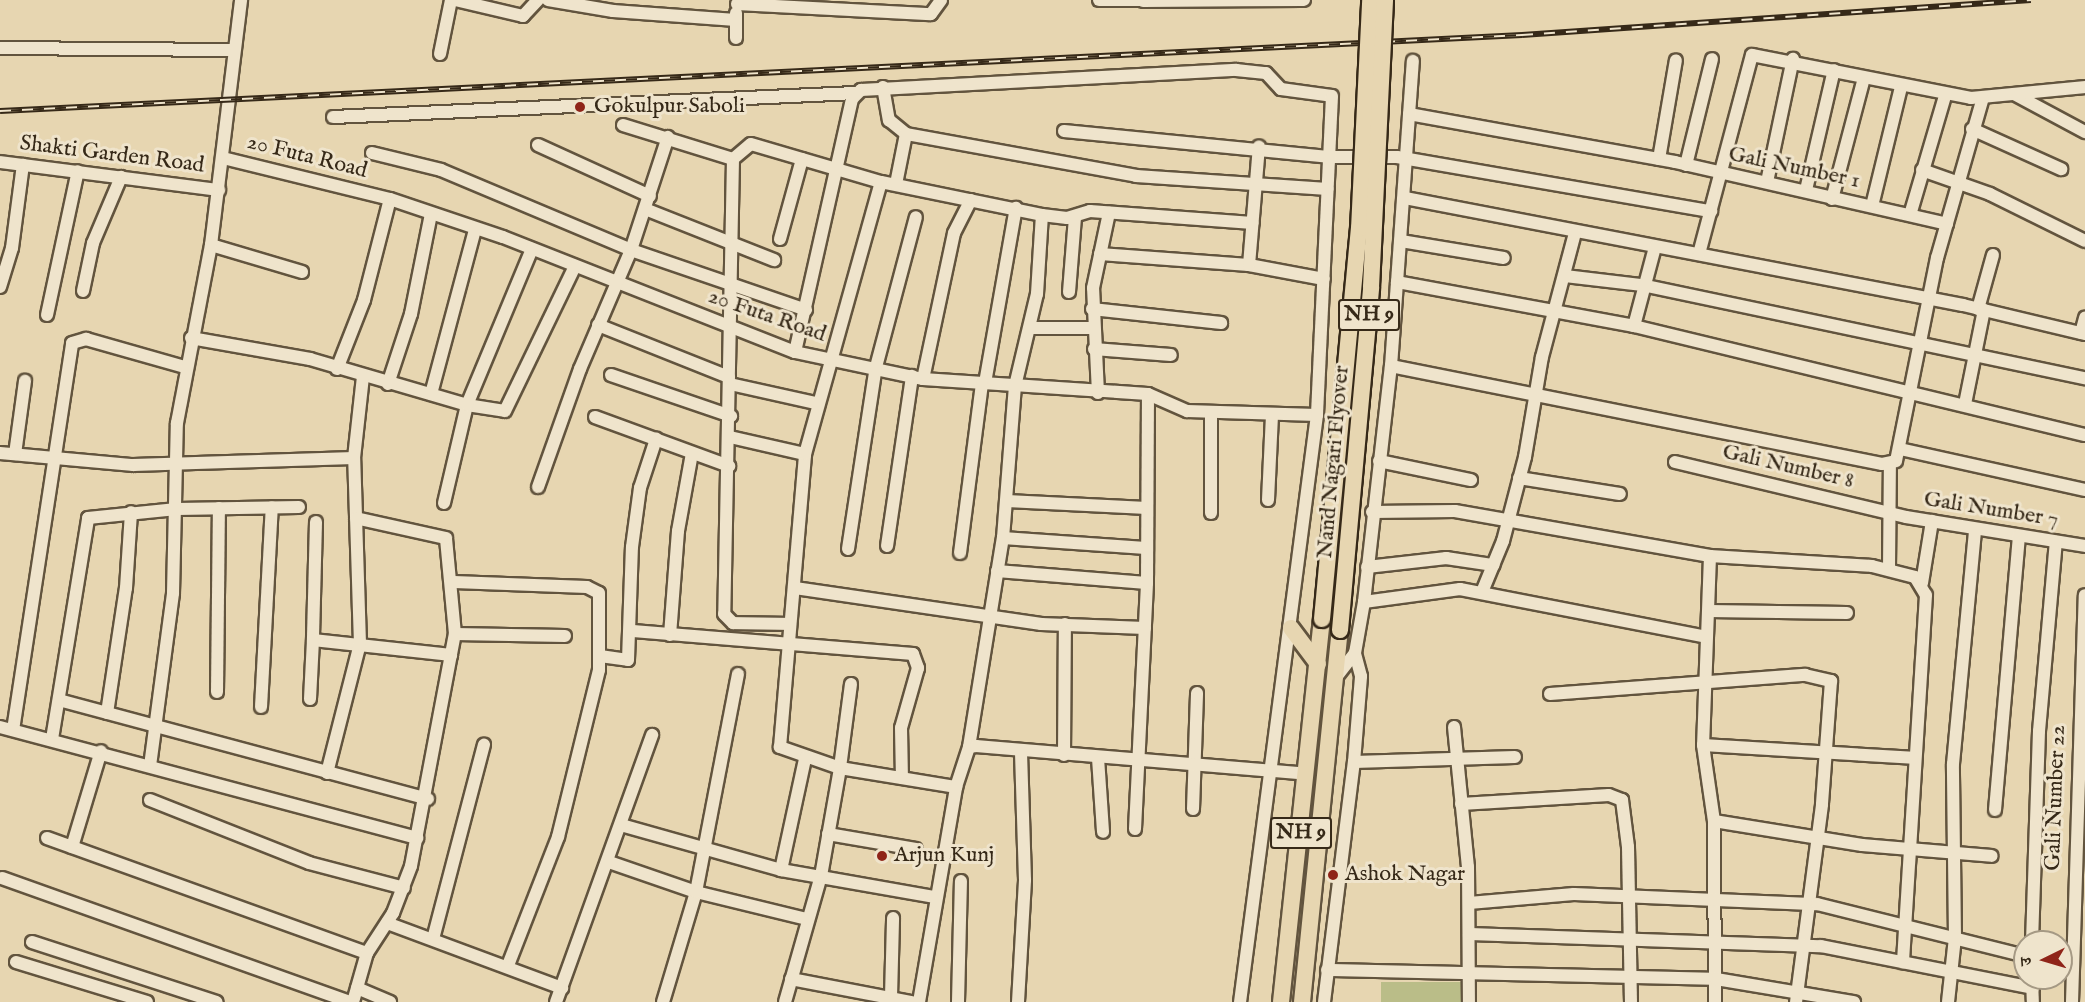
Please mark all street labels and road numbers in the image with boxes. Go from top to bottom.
street label: 20 Futa Road [244,129,370,185]
street label: Shakti Garden Road [18,131,206,179]
street label: Gali Number 1 [1726,141,1862,195]
street label: 20 Futa Road [705,284,829,348]
road number: NH 9 [1338,297,1400,333]
street label: Nand Nagari Flyover [1312,364,1356,560]
street label: Gali Number 8 [1720,439,1856,495]
street label: Gali Number 7 [1922,486,2060,534]
street label: Gali Number 22 [2040,725,2072,871]
road number: NH 9 [1270,815,1332,851]

